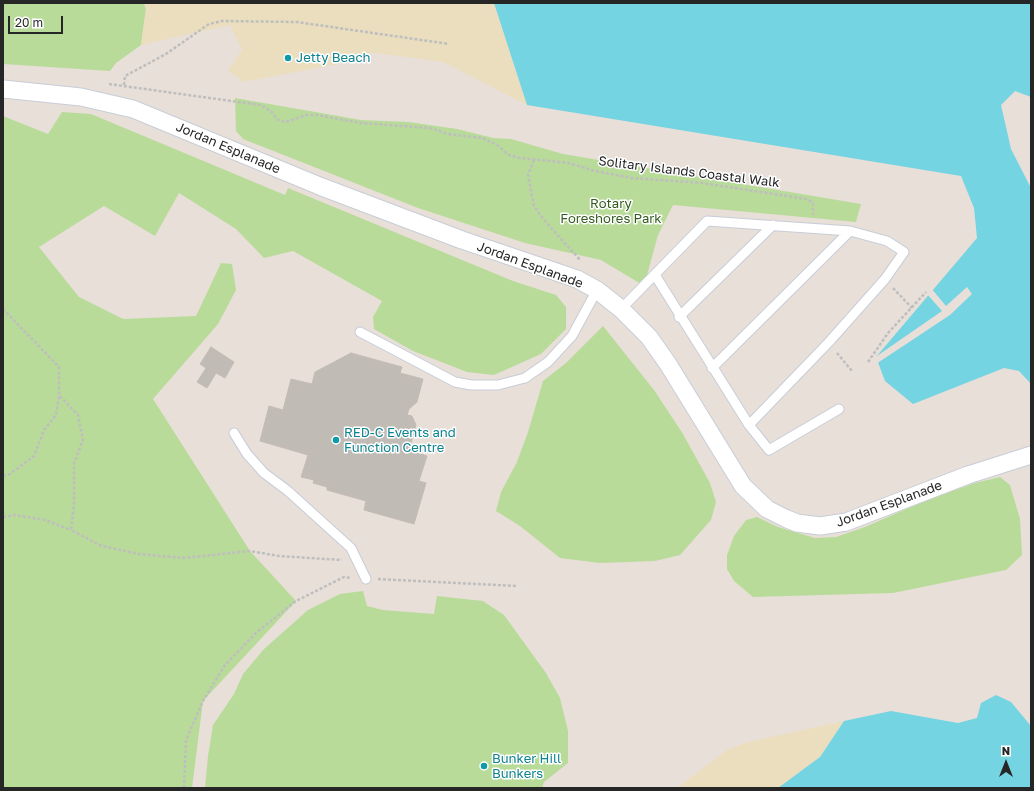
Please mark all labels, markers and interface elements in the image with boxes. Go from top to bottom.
scale bar [10,8,65,34]
text: 20 m [15,15,43,30]
place label: Jetty Beach [296,50,370,66]
marker: Jetty Beach [283,53,293,63]
street label: Jordan Esplanade [174,119,282,177]
street label: Solitary Islands Coastal Walk [597,153,781,191]
park label: Rotary Foreshores Park [560,196,662,227]
street label: Jordan Esplanade [475,239,585,291]
place label: RED-C Events and Function Centre [344,425,456,456]
marker: RED-C Events and Function Centre [331,435,341,445]
street label: Jordan Esplanade [834,478,944,530]
north arrow [986,743,1026,783]
text: N [1002,744,1010,757]
place label: Bunker Hill Bunkers [492,751,561,782]
marker: Bunker Hill Bunkers [479,761,489,771]

